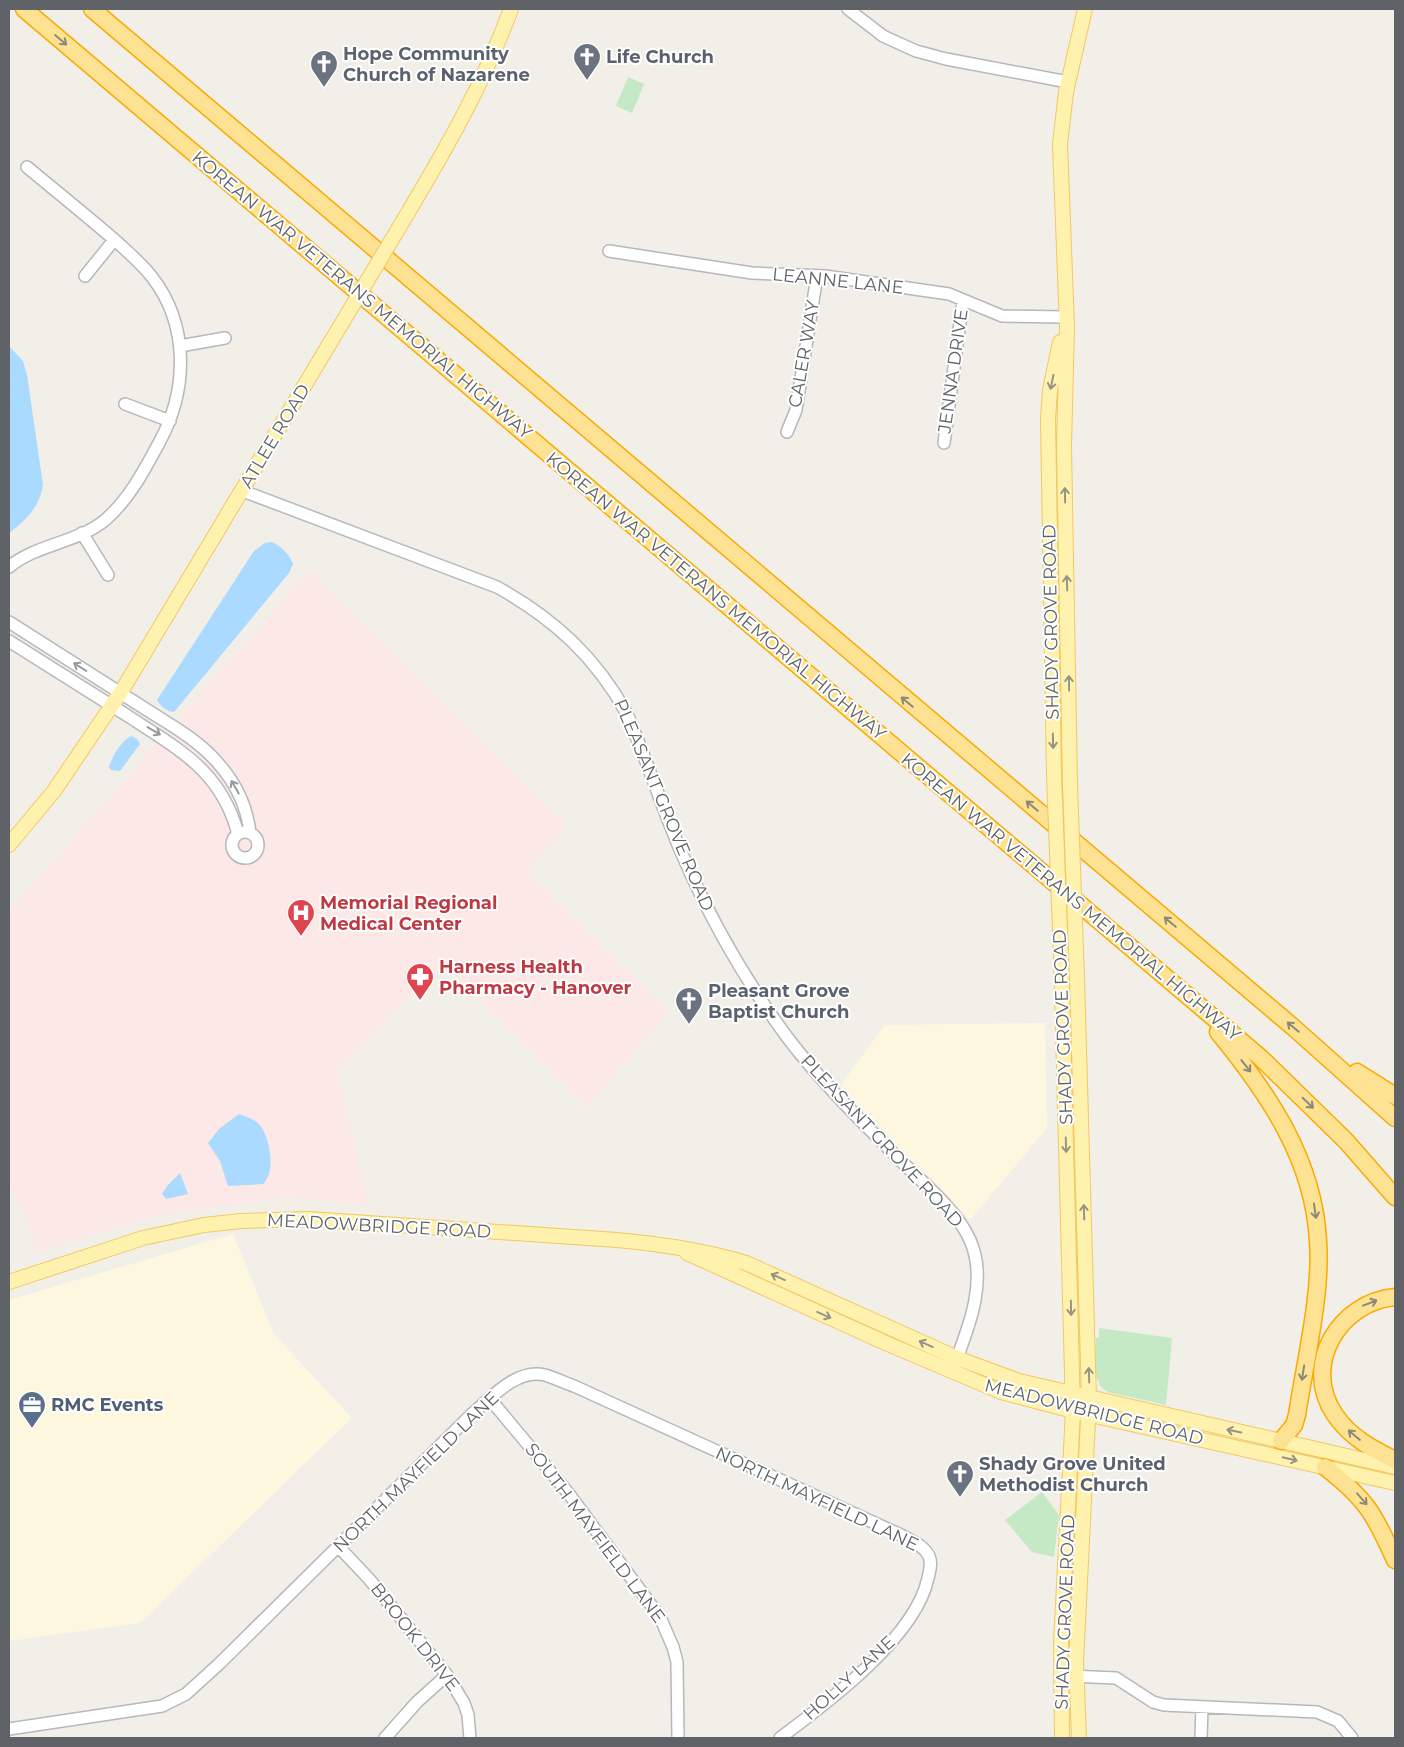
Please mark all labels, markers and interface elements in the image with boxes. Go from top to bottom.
one-way arrow [54,35,67,46]
church icon: Life Church [572,42,602,81]
place label: Hope Community Church of Nazarene [343,43,530,86]
place label: Life Church [606,46,714,68]
church icon: Hope Community Church of Nazarene [309,49,339,88]
street label: KOREAN WAR VETERANS MEMORIAL HIGHWAY [188,146,537,444]
street label: LEANNE LANE [771,263,905,299]
street label: CALER WAY [784,298,824,409]
street label: JENNA DRIVE [933,307,973,436]
one-way arrow [1046,374,1056,390]
street label: ATLEE ROAD [235,380,315,492]
street label: KOREAN WAR VETERANS MEMORIAL HIGHWAY [542,447,891,745]
one-way arrow [1060,487,1070,504]
street label: SHADY GROVE ROAD [1038,524,1064,720]
one-way arrow [1062,576,1072,592]
one-way arrow [73,661,87,671]
one-way arrow [1064,676,1074,692]
street label: PLEASANT GROVE ROAD [609,696,719,914]
one-way arrow [901,696,914,707]
one-way arrow [146,727,160,737]
one-way arrow [1049,733,1058,749]
street label: KOREAN WAR VETERANS MEMORIAL HIGHWAY [897,748,1246,1046]
one-way arrow [230,781,240,795]
one-way arrow [1025,801,1038,812]
place label: Memorial Regional Medical Center [320,892,497,935]
hospital icon: Memorial Regional Medical Center [286,898,316,937]
one-way arrow [1163,917,1176,928]
street label: SHADY GROVE ROAD [1049,929,1077,1125]
place label: Harness Health Pharmacy - Hanover [439,956,632,999]
pharmacy icon: Harness Health Pharmacy - Hanover [405,962,435,1001]
place label: Pleasant Grove Baptist Church [708,980,850,1023]
church icon: Pleasant Grove Baptist Church [674,986,704,1025]
one-way arrow [1287,1022,1300,1033]
street label: PLEASANT GROVE ROAD [796,1050,968,1232]
one-way arrow [1240,1059,1251,1072]
one-way arrow [1302,1097,1315,1109]
one-way arrow [1061,1137,1071,1153]
one-way arrow [1310,1203,1320,1219]
one-way arrow [1079,1205,1088,1221]
street label: MEADOWBRIDGE ROAD [266,1209,492,1243]
one-way arrow [771,1272,786,1282]
one-way arrow [1362,1298,1378,1307]
one-way arrow [1066,1299,1076,1315]
one-way arrow [816,1311,831,1320]
one-way arrow [919,1339,934,1349]
one-way arrow [1298,1364,1308,1380]
one-way arrow [1084,1367,1093,1383]
street label: MEADOWBRIDGE ROAD [982,1374,1206,1450]
street label: NORTH MAYFIELD LANE [329,1387,503,1557]
office icon: RMC Events [17,1390,47,1429]
place label: RMC Events [51,1394,164,1416]
one-way arrow [1226,1425,1242,1435]
one-way arrow [1348,1430,1361,1441]
street label: SOUTH MAYFIELD LANE [520,1439,670,1627]
street label: NORTH MAYFIELD LANE [712,1442,922,1556]
place label: Shady Grove United Methodist Church [979,1453,1166,1496]
one-way arrow [1282,1455,1298,1464]
church icon: Shady Grove United Methodist Church [945,1459,975,1498]
one-way arrow [1356,1492,1367,1505]
street label: SHADY GROVE ROAD [1051,1514,1079,1710]
street label: BROOK DRIVE [366,1578,464,1696]
street label: HOLLY LANE [799,1631,899,1725]

